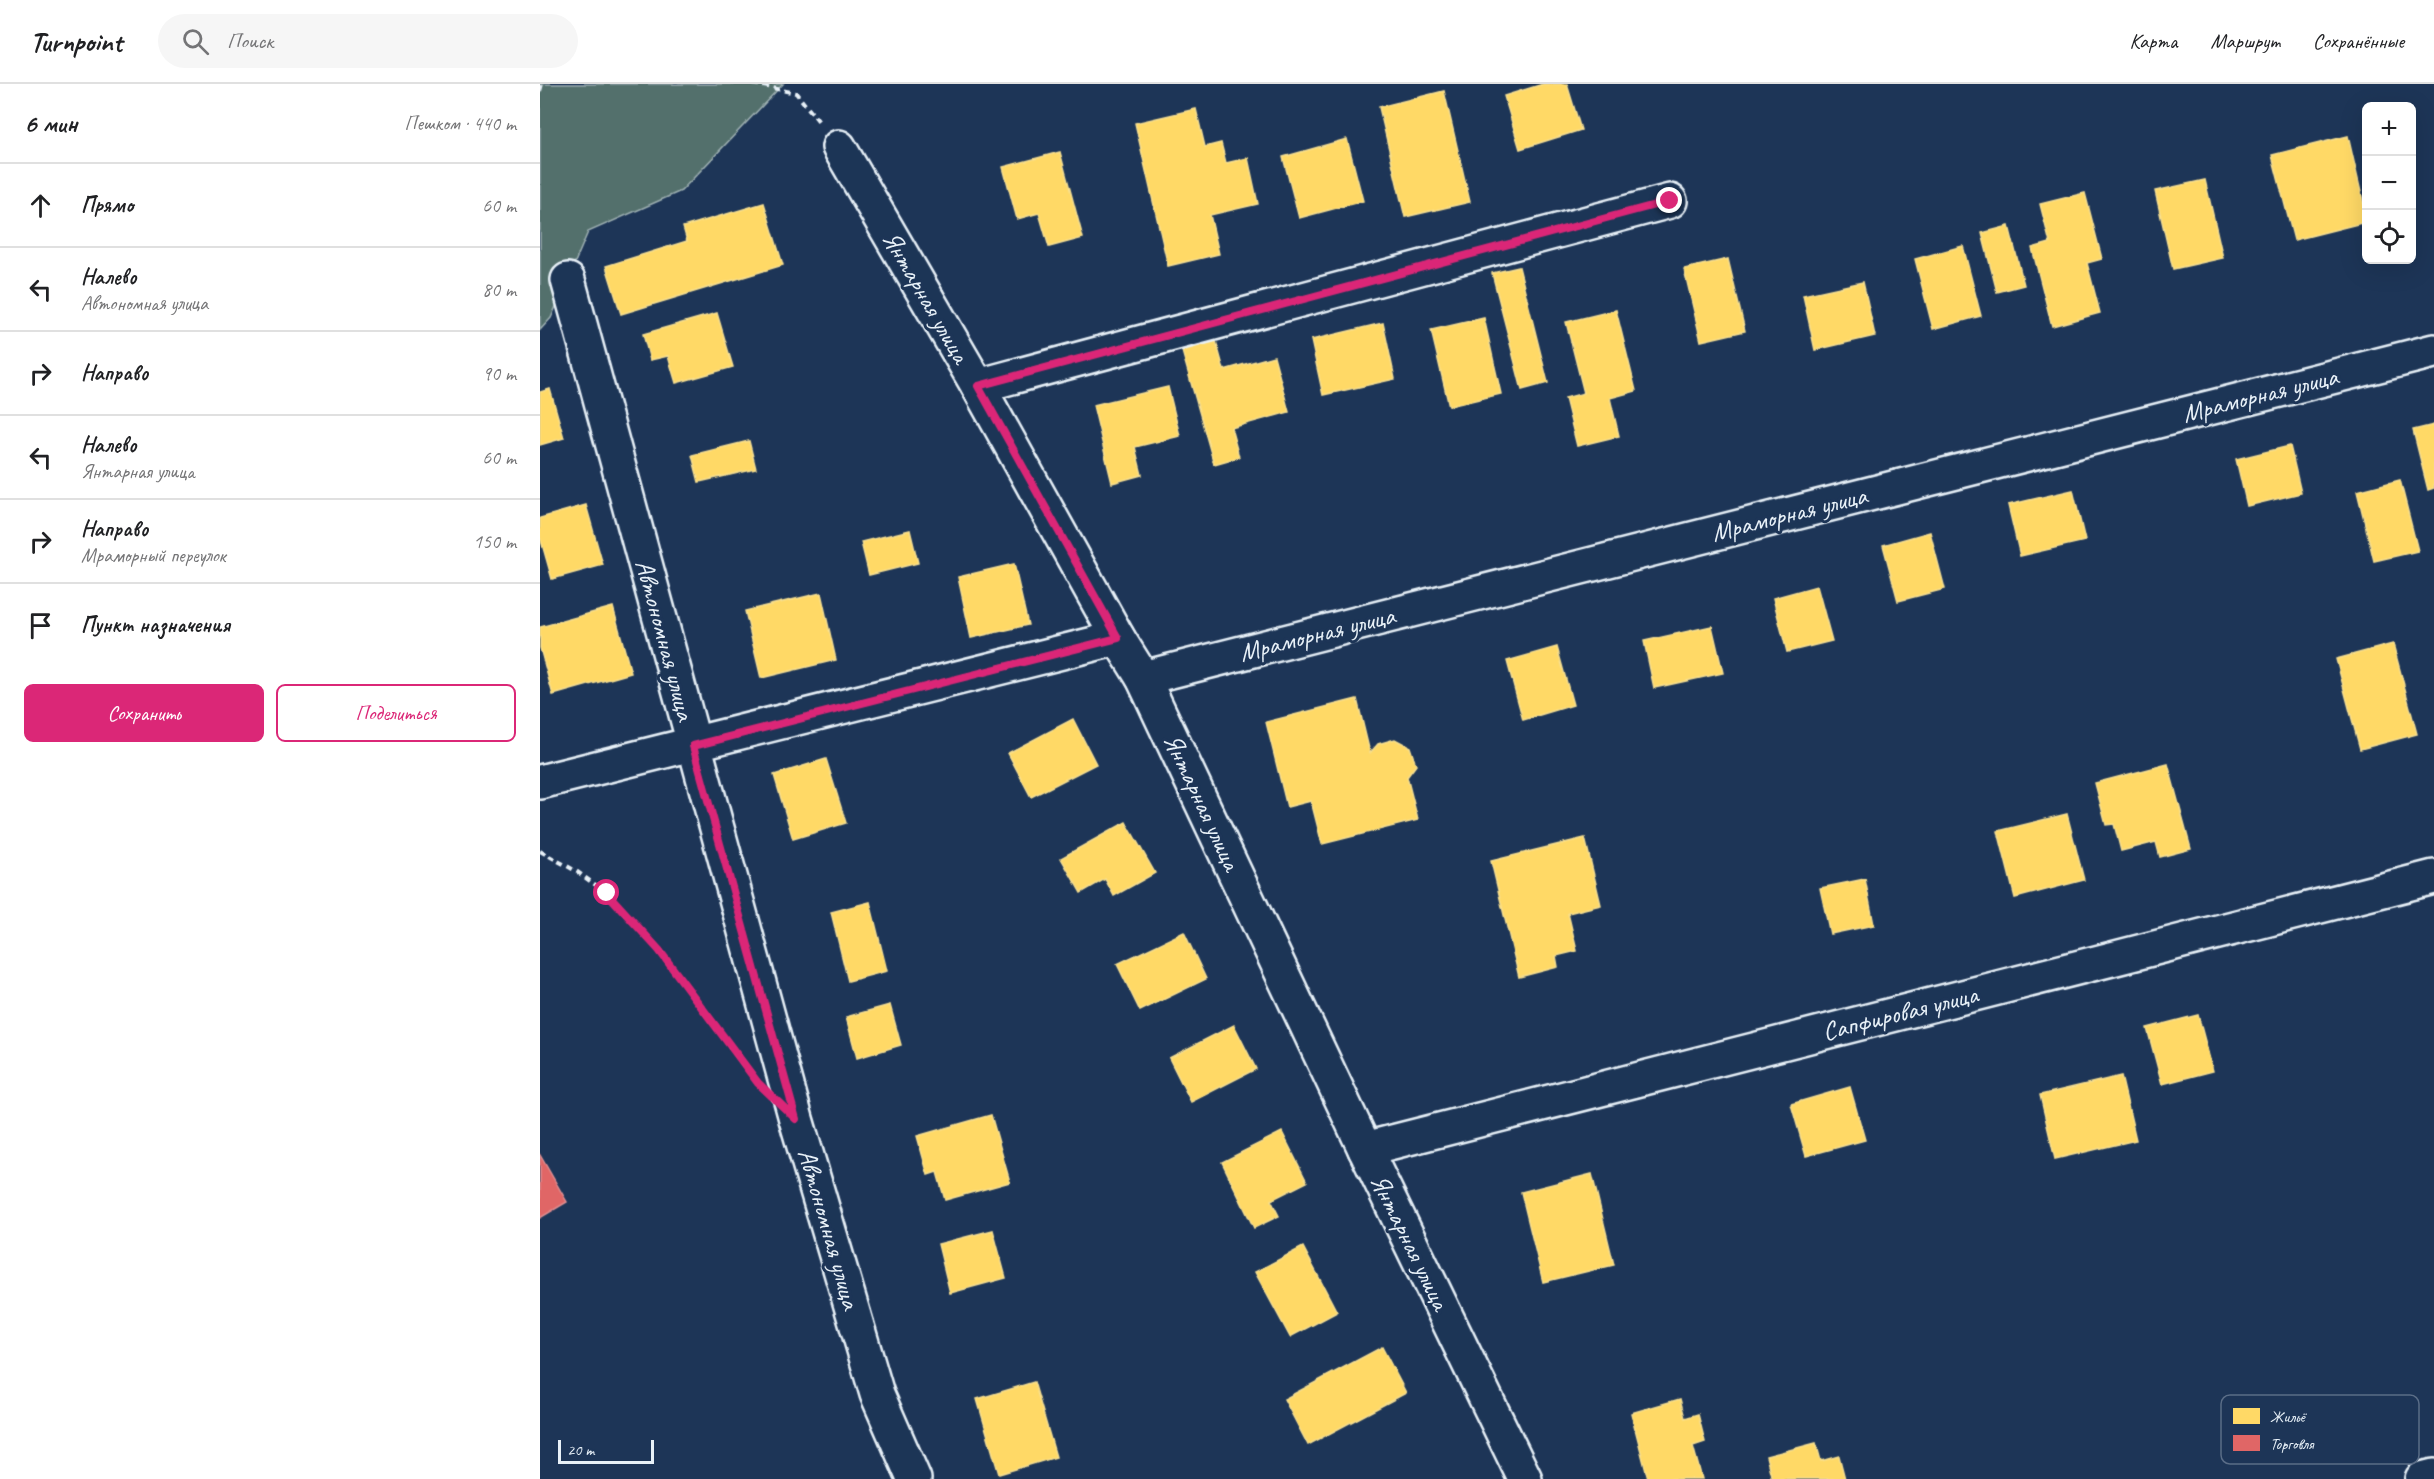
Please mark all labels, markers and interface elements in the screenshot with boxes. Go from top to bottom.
search box [158,14,578,68]
text: Turnpoint [30,24,122,59]
icon: search [179,25,212,58]
text: Поиск [227,27,273,55]
text: Карта [2129,28,2178,54]
text: Маршрут [2211,28,2280,54]
text: Сохранённые [2313,28,2404,54]
map controls [2362,102,2416,264]
button: + [2362,102,2416,156]
text: 6 мин [24,107,77,140]
text: Пешком · 440 m [404,111,516,136]
button: − [2362,156,2416,210]
route end [1656,187,1682,213]
icon: ahead [24,189,57,222]
text: Прямо [81,191,133,219]
text: 60 m [482,193,516,218]
button: locate [2362,210,2416,264]
street label: Янтарная улица [875,225,978,371]
text: Налево [81,263,137,291]
icon: left [24,273,57,306]
text: 80 m [482,277,516,302]
text: Автономная улица [81,291,208,316]
icon: right [24,357,57,390]
text: Направо [81,359,148,387]
street label: Мраморная улица [2179,359,2343,430]
text: 90 m [482,361,516,386]
text: Налево [81,431,137,459]
icon: left [24,441,57,474]
text: 60 m [482,445,516,470]
text: Янтарная улица [81,459,194,484]
street label: Мраморная улица [1708,478,1872,549]
text: Направо [81,515,148,543]
icon: right [24,525,57,558]
text: 150 m [473,529,516,554]
text: Мраморный переулок [81,543,226,568]
street label: Автономная улица [628,556,703,726]
street label: Мраморная улица [1236,598,1400,669]
icon: arrive [24,609,57,642]
text: Пункт назначения [81,611,230,639]
button: Сохранить [24,684,264,742]
button: Поделиться [276,684,516,742]
street label: Янтарная улица [1156,728,1249,878]
route start [593,879,619,905]
street label: Сапфировая улица [1819,977,1982,1048]
street label: Автономная улица [790,1145,868,1314]
street label: Янтарная улица [1363,1169,1458,1318]
legend [2221,1395,2419,1464]
text: Жильё [2270,1407,2308,1427]
text: Торговля [2270,1434,2315,1454]
scale bar [558,1437,654,1464]
text: 20 m [567,1440,594,1460]

